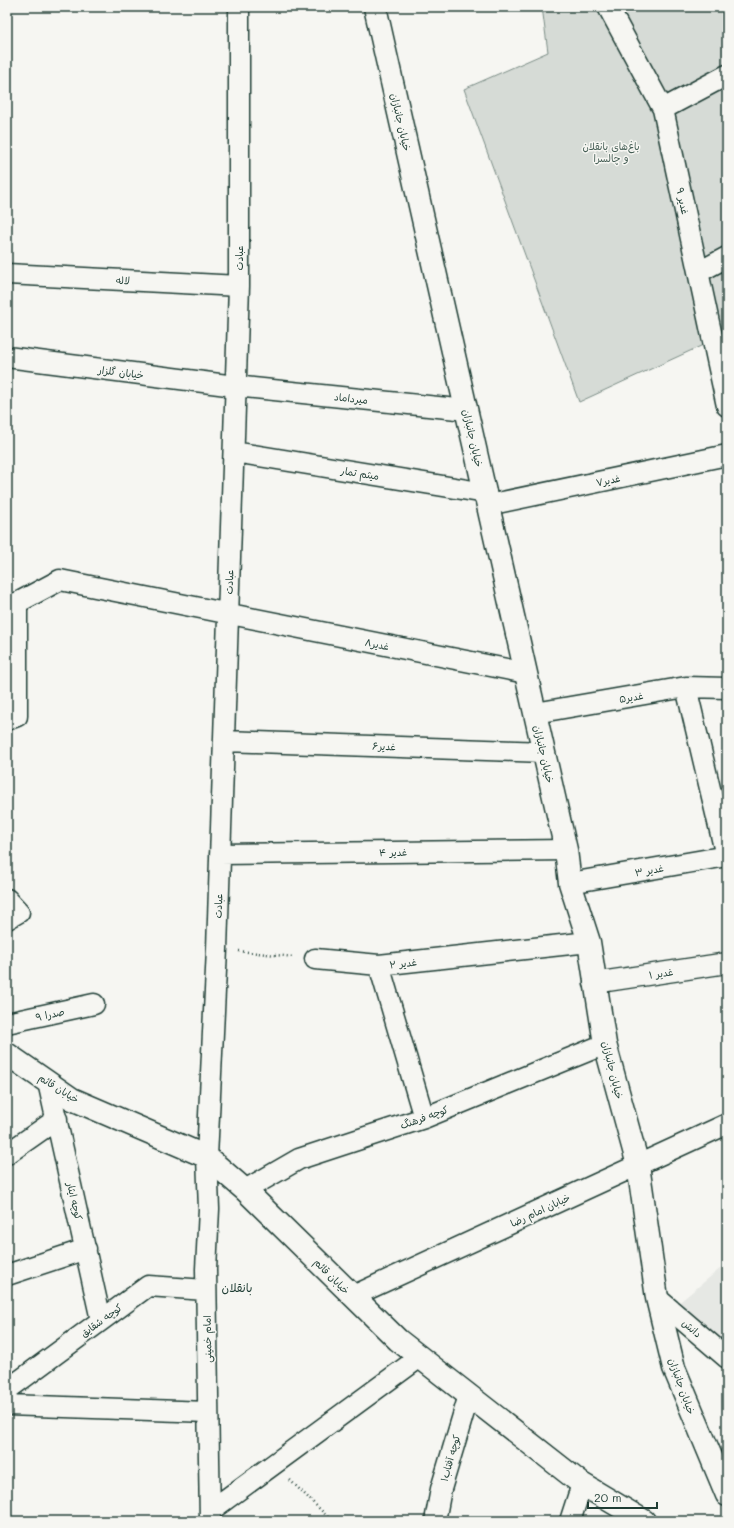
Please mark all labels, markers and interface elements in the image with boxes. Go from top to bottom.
street label: خیابان جانبازان [388,92,414,152]
park label: باغ‌های بانقلان و چالسرا [582,139,640,165]
street label: غدیر ۹ [673,186,693,216]
street label: عبادت [232,246,246,270]
street label: لاله [116,273,130,287]
street label: خیابان گلزار [96,362,145,382]
street label: میرداماد [333,389,369,407]
street label: خیابان جانبازان [460,408,486,468]
street label: میثم تمار [339,463,380,484]
street label: غدیر۷ [595,471,621,489]
street label: عبادت [222,569,236,595]
street label: غدیر۸ [364,635,390,653]
street label: غدیر۵ [618,688,644,706]
street label: خیابان جانبازان [531,724,557,784]
street label: غدیر۶ [372,739,396,753]
street label: غدیر ۴ [379,845,407,859]
street label: غدیر ۳ [634,861,664,879]
street label: عبادت [211,893,225,919]
street label: غدیر ۲ [389,955,417,971]
street label: غدیر ۱ [648,964,674,982]
street label: صدرا ۹ [34,1004,66,1024]
street label: خیابان جانبازان [599,1040,627,1100]
street label: خیابان قائم [36,1070,82,1107]
street label: کوچه فرهنگ [398,1102,450,1132]
street label: کوچه ایثار [64,1180,86,1221]
street label: خیابان امام رضا [508,1190,573,1231]
street label: خیابان قائم [310,1255,353,1298]
district label: بانقلان [222,1279,252,1296]
street label: کوچه شقایق [77,1300,125,1340]
street label: امام خمینی [200,1315,215,1363]
street label: دانش [679,1316,705,1341]
street label: خیابان جانبازان [665,1356,699,1416]
street label: کوچه آفتاب۱ [437,1433,463,1483]
scale bar [588,1484,657,1510]
text: 20 m [594,1489,622,1505]

